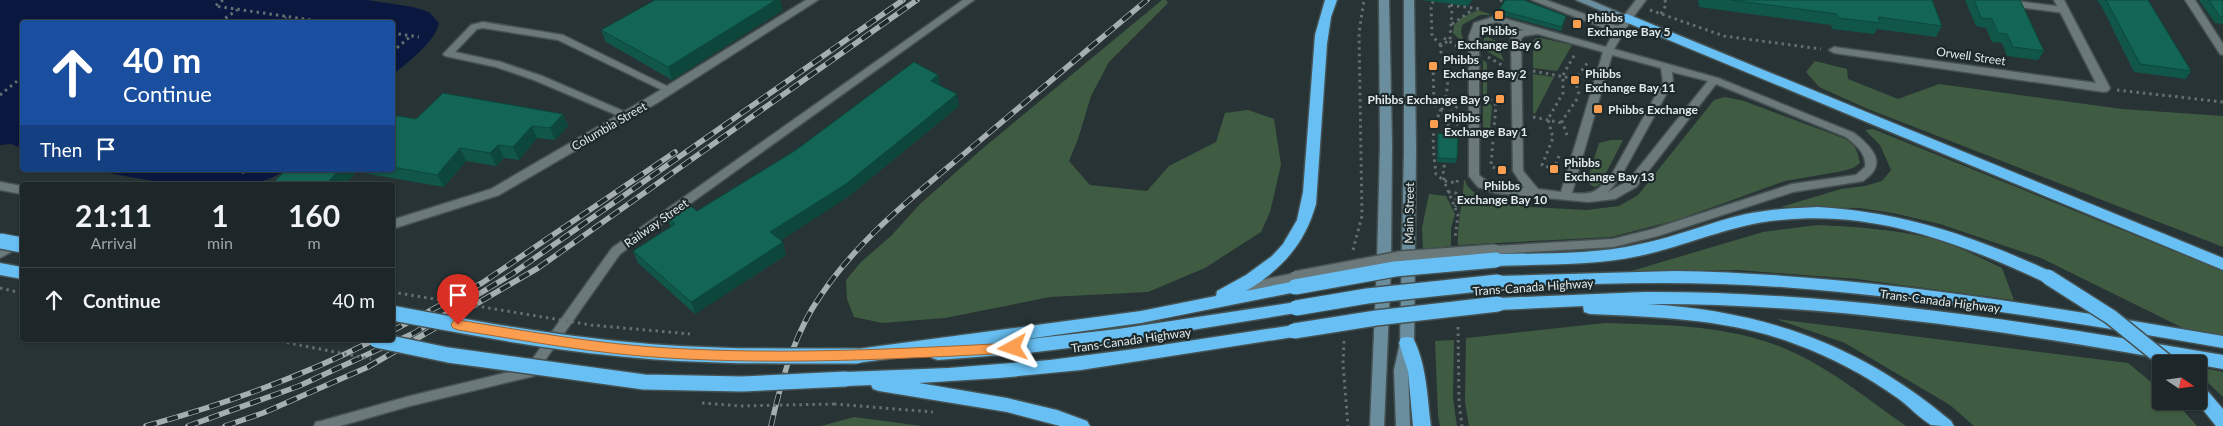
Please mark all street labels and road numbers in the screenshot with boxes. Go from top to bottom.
street label: Orwell Street [1935,44,2007,68]
street label: Columbia Street [569,98,650,154]
street label: Main Street [1401,182,1417,244]
street label: Railway Street [621,195,692,251]
street label: Trans-Canada Highway [1472,275,1595,299]
street label: Trans-Canada Highway [1879,286,2002,316]
street label: Trans-Canada Highway [1070,324,1193,356]

